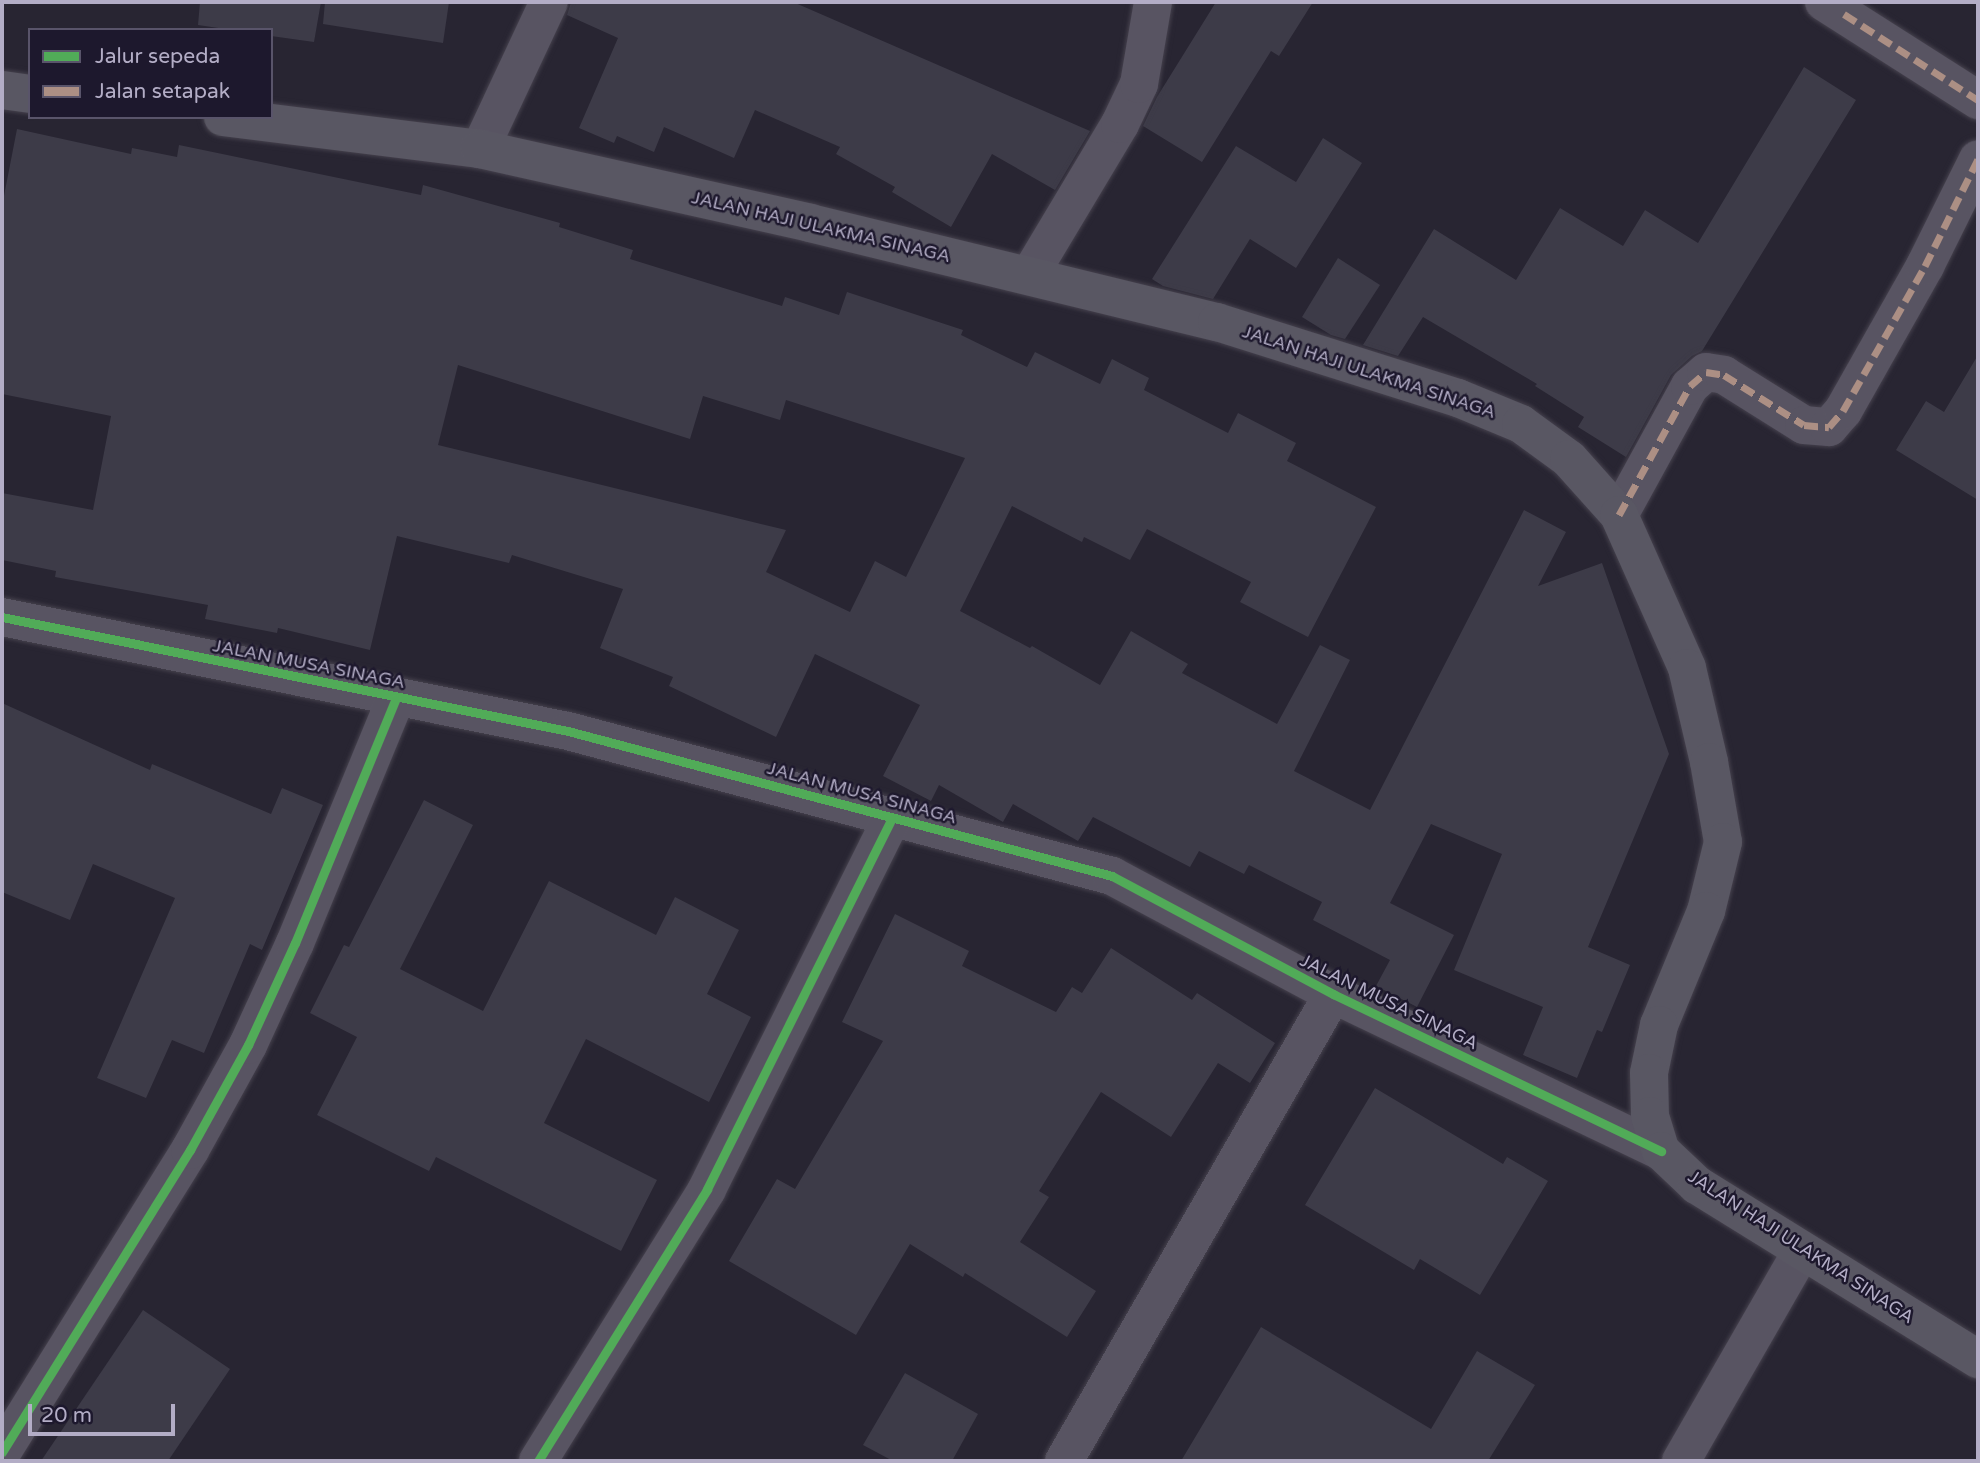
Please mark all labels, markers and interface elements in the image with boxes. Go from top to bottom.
legend [28,28,273,119]
text: Jalur sepeda [95,44,220,69]
text: Jalan setapak [95,79,230,104]
street label: JALAN HAJI ULAKMA SINAGA [689,187,953,267]
street label: JALAN HAJI ULAKMA SINAGA [1240,321,1498,423]
street label: JALAN MUSA SINAGA [211,635,407,693]
street label: JALAN MUSA SINAGA [765,757,959,829]
street label: JALAN MUSA SINAGA [1296,949,1482,1055]
street label: JALAN HAJI ULAKMA SINAGA [1684,1166,1918,1328]
scale bar [32,1390,178,1434]
text: 20 m [41,1403,92,1428]

